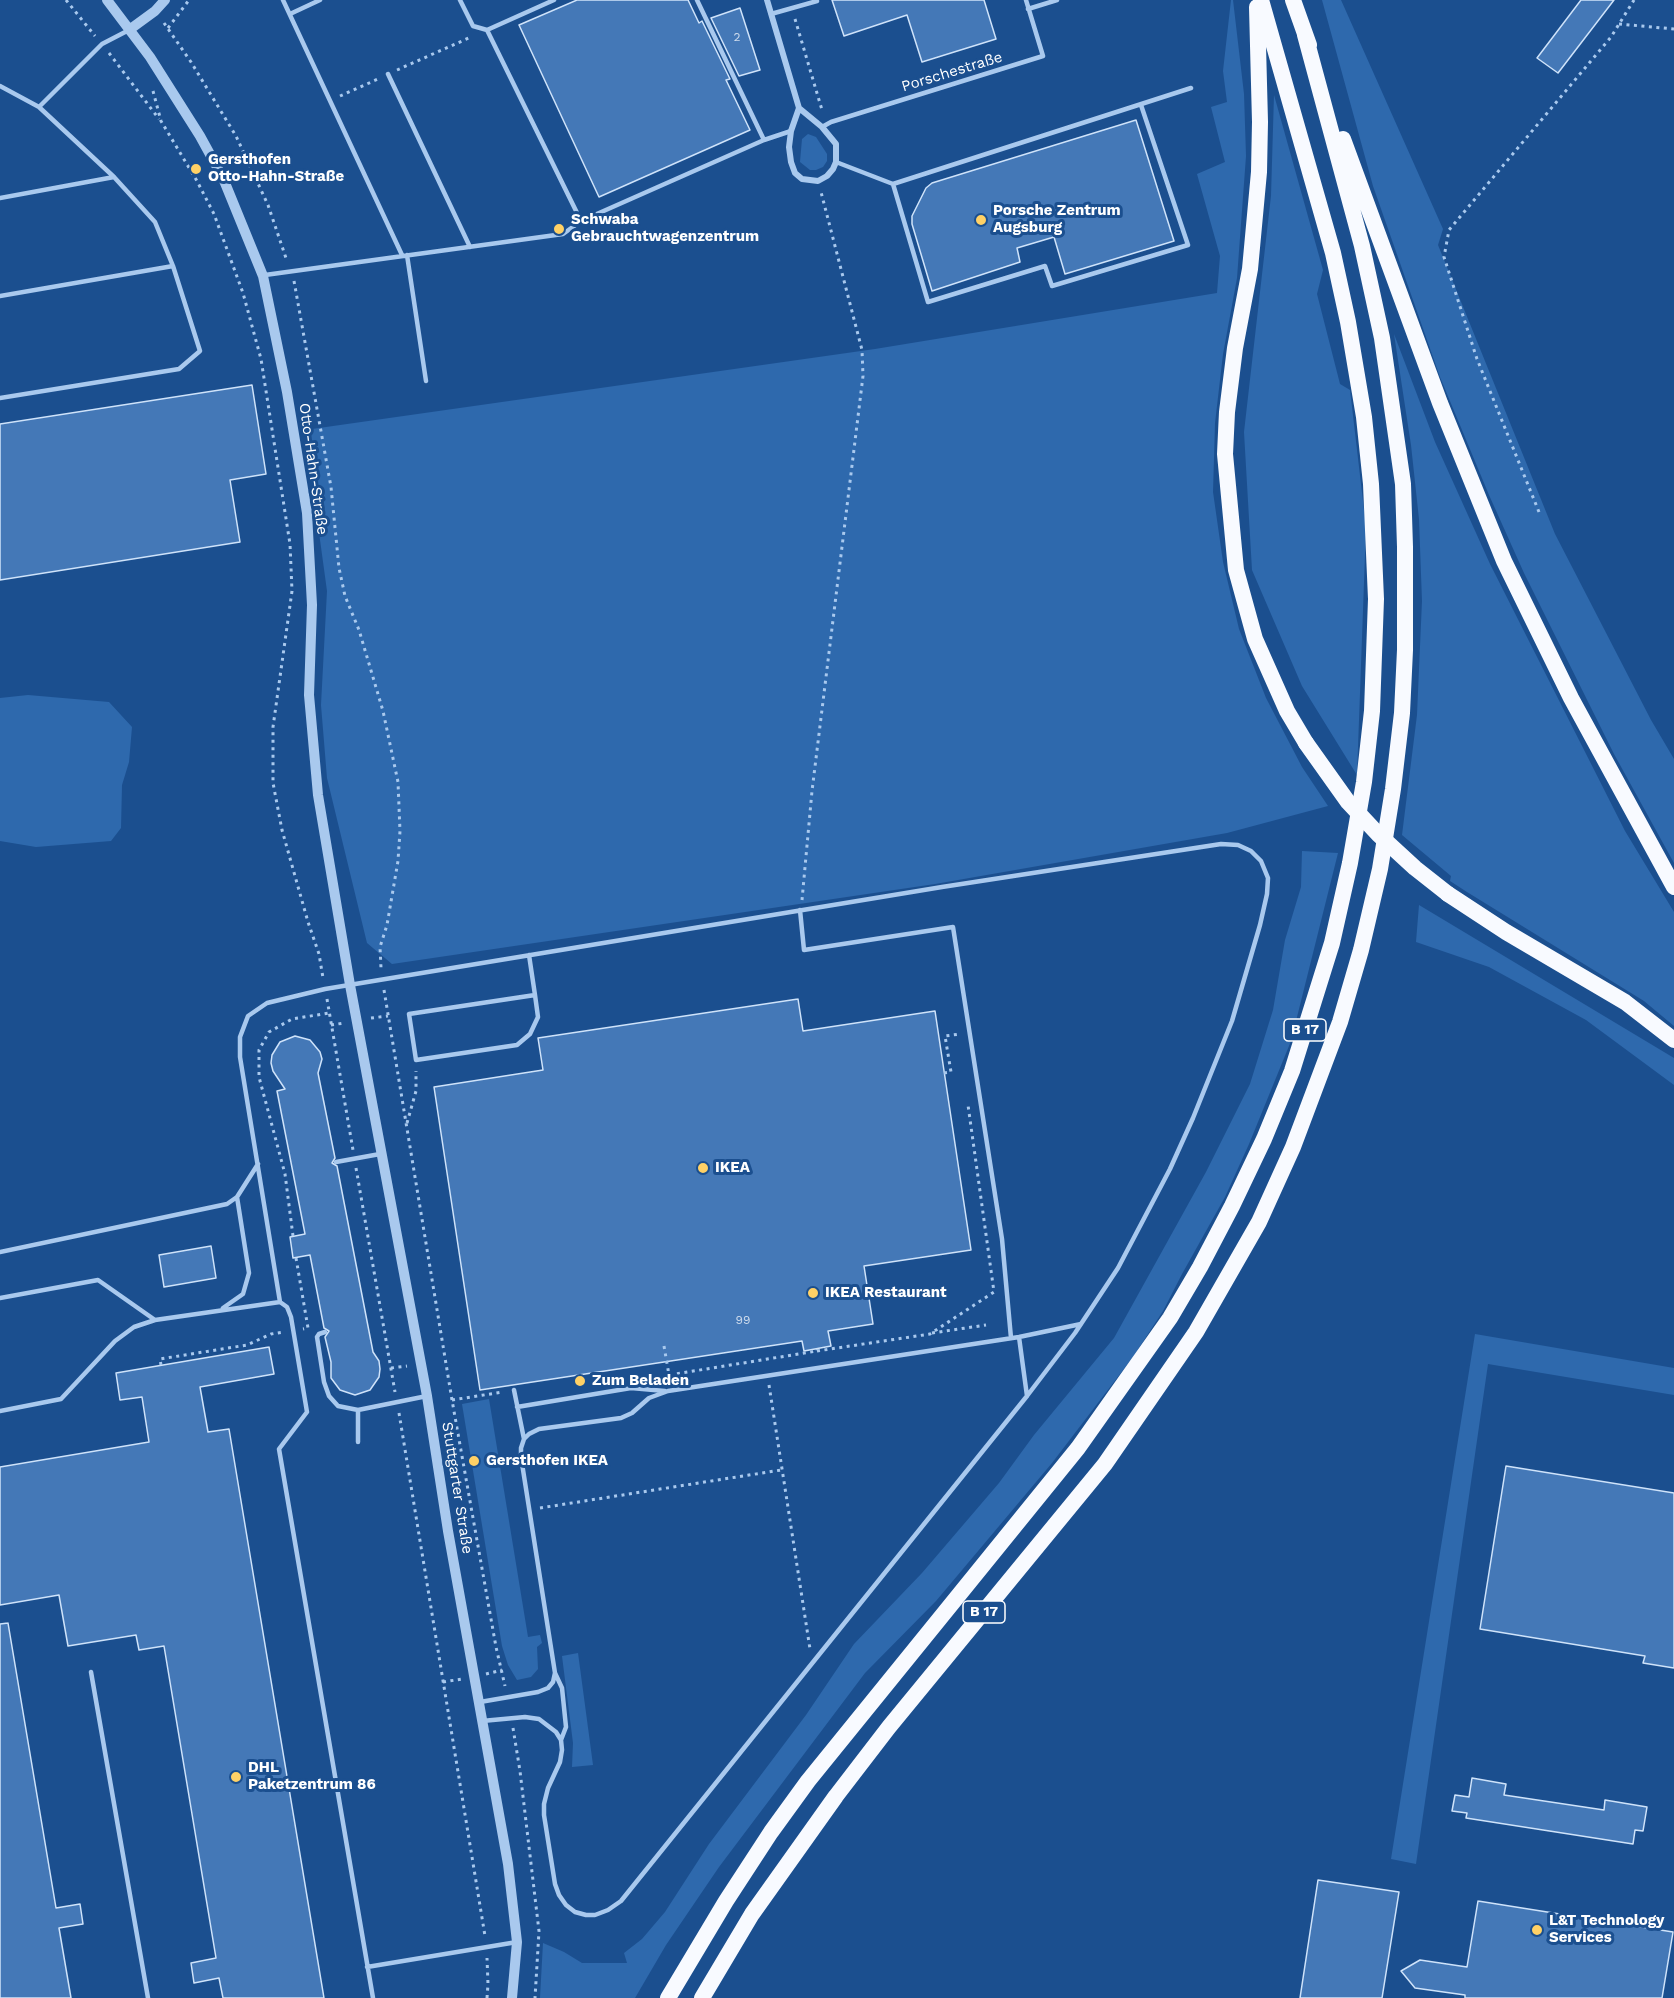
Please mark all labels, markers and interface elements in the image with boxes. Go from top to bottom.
house number: 2 [734,30,740,44]
street label: Porschestraße [899,48,1005,96]
place label: Gersthofen Otto-Hahn-Straße [208,151,344,186]
marker: Gersthofen Otto-Hahn-Straße [189,162,203,176]
place label: Porsche Zentrum Augsburg [993,202,1121,237]
place label: Schwaba Gebrauchtwagenzentrum [571,211,759,246]
marker: Porsche Zentrum Augsburg [974,213,988,227]
marker: Schwaba Gebrauchtwagenzentrum [552,222,566,236]
street label: Otto-Hahn-Straße [295,402,331,536]
road number: B 17 [1284,1019,1326,1041]
place label: IKEA [715,1159,750,1177]
marker: IKEA [696,1161,710,1175]
place label: IKEA Restaurant [825,1284,947,1302]
marker: IKEA Restaurant [806,1286,820,1300]
house number: 99 [736,1313,750,1327]
place label: Zum Beladen [592,1372,689,1390]
marker: Zum Beladen [573,1374,587,1388]
street label: Stuttgarter Straße [438,1421,476,1555]
place label: Gersthofen IKEA [486,1452,608,1470]
marker: Gersthofen IKEA [467,1454,481,1468]
road number: B 17 [963,1601,1005,1623]
place label: DHL Paketzentrum 86 [248,1759,376,1794]
marker: DHL Paketzentrum 86 [229,1770,243,1784]
place label: L&T Technology Services [1549,1912,1665,1947]
marker: L&T Technology Services [1530,1923,1544,1937]

